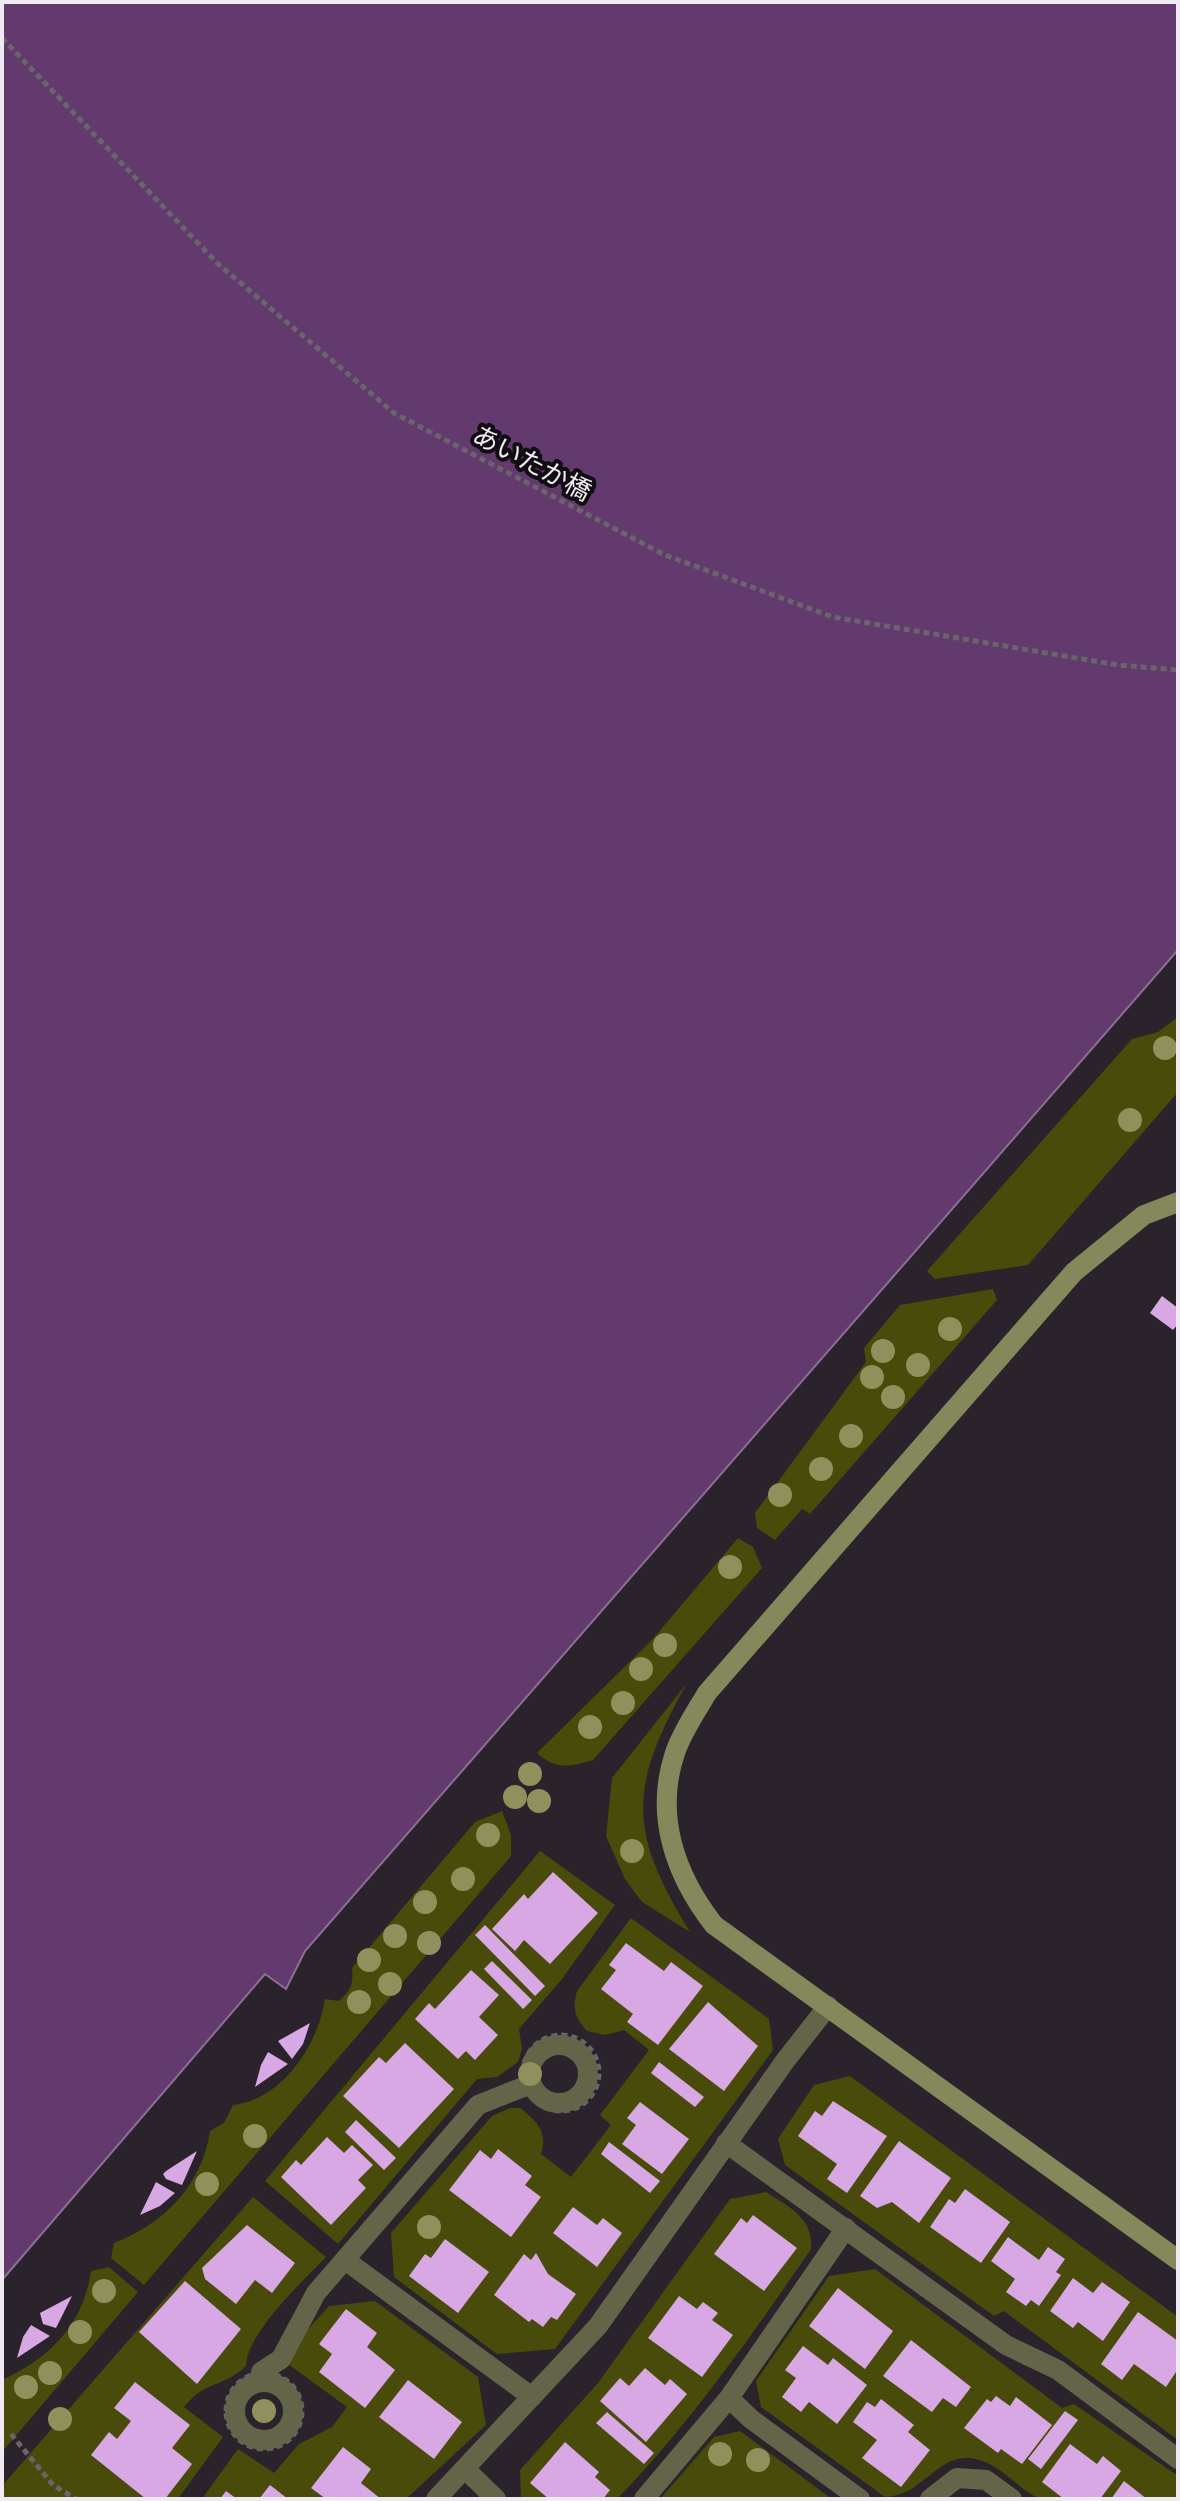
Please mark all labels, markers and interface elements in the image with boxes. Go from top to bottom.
street label: あいたか橋 [467,419,596,508]

